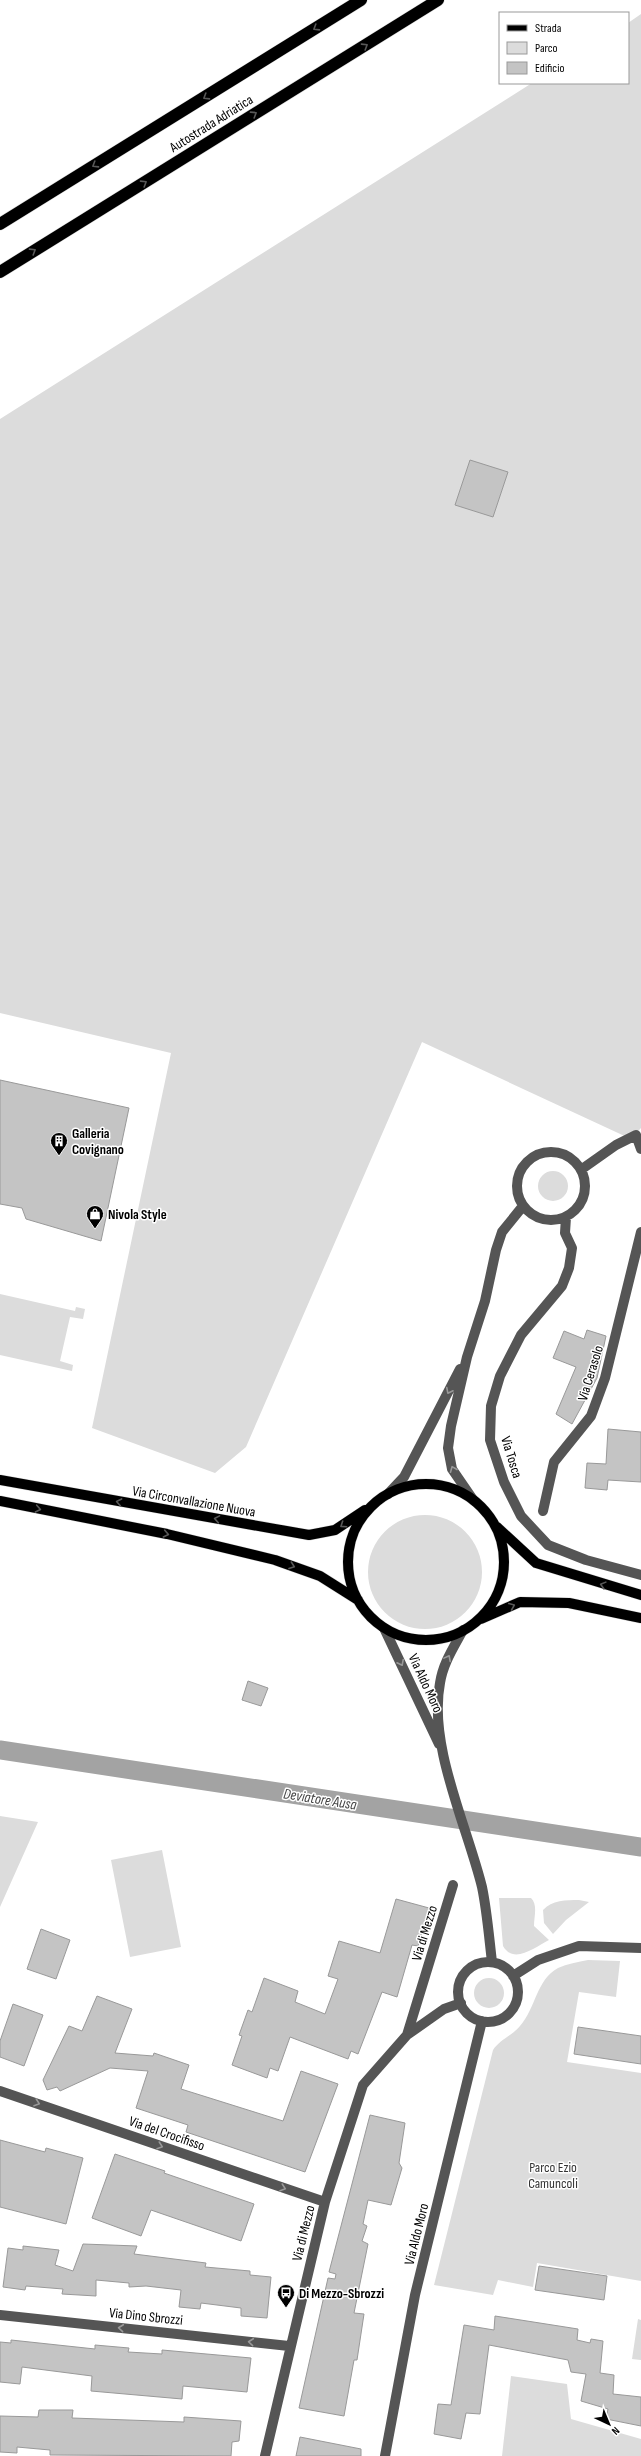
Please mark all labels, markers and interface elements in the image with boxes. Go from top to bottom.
legend [499,12,629,84]
text: Strada [535,21,562,36]
one-way arrow [313,23,320,31]
text: Parco [535,41,558,56]
one-way arrow [360,44,367,51]
text: Edificio [535,61,564,76]
street label: Autostrada Adriatica [166,91,256,156]
one-way arrow [203,92,210,99]
one-way arrow [250,112,257,119]
one-way arrow [93,160,100,167]
one-way arrow [140,180,147,188]
one-way arrow [29,249,36,256]
place label: Galleria Covignano [72,1125,124,1158]
building icon: Galleria Covignano [49,1131,69,1156]
shop icon: Nivola Style [85,1204,105,1229]
place label: Nivola Style [108,1206,167,1223]
street label: Via Cerasolo [574,1343,607,1403]
one-way arrow [446,1387,453,1394]
street label: Via Tosca [497,1434,526,1480]
one-way arrow [450,1465,458,1473]
street label: Via Circonvallazione Nuova [131,1482,257,1521]
one-way arrow [115,1498,122,1506]
one-way arrow [35,1504,41,1513]
one-way arrow [214,1515,220,1524]
one-way arrow [340,1520,347,1527]
one-way arrow [163,1529,169,1537]
one-way arrow [288,1561,295,1569]
one-way arrow [600,1581,607,1590]
one-way arrow [507,1603,515,1611]
street label: Via Aldo Moro [405,1651,447,1715]
one-way arrow [444,1655,451,1662]
one-way arrow [397,1658,404,1666]
water label: Deviatore Ausa [282,1784,358,1815]
street label: Via di Mezzo [408,1903,441,1963]
one-way arrow [33,2099,40,2107]
street label: Via del Crocifisso [127,2113,207,2154]
one-way arrow [156,2141,163,2149]
park label: Parco Ezio Camuncoli [528,2159,578,2192]
one-way arrow [279,2183,286,2192]
street label: Via Aldo Moro [401,2201,432,2267]
street label: Via di Mezzo [288,2203,319,2263]
bus stop icon: Di Mezzo-Sbrozzi [276,2283,296,2308]
place label: Di Mezzo-Sbrozzi [299,2285,384,2302]
street label: Via Dino Sbrozzi [108,2304,184,2329]
one-way arrow [118,2323,124,2332]
one-way arrow [247,2337,254,2346]
north arrow [589,2404,629,2444]
text: N [609,2424,622,2438]

